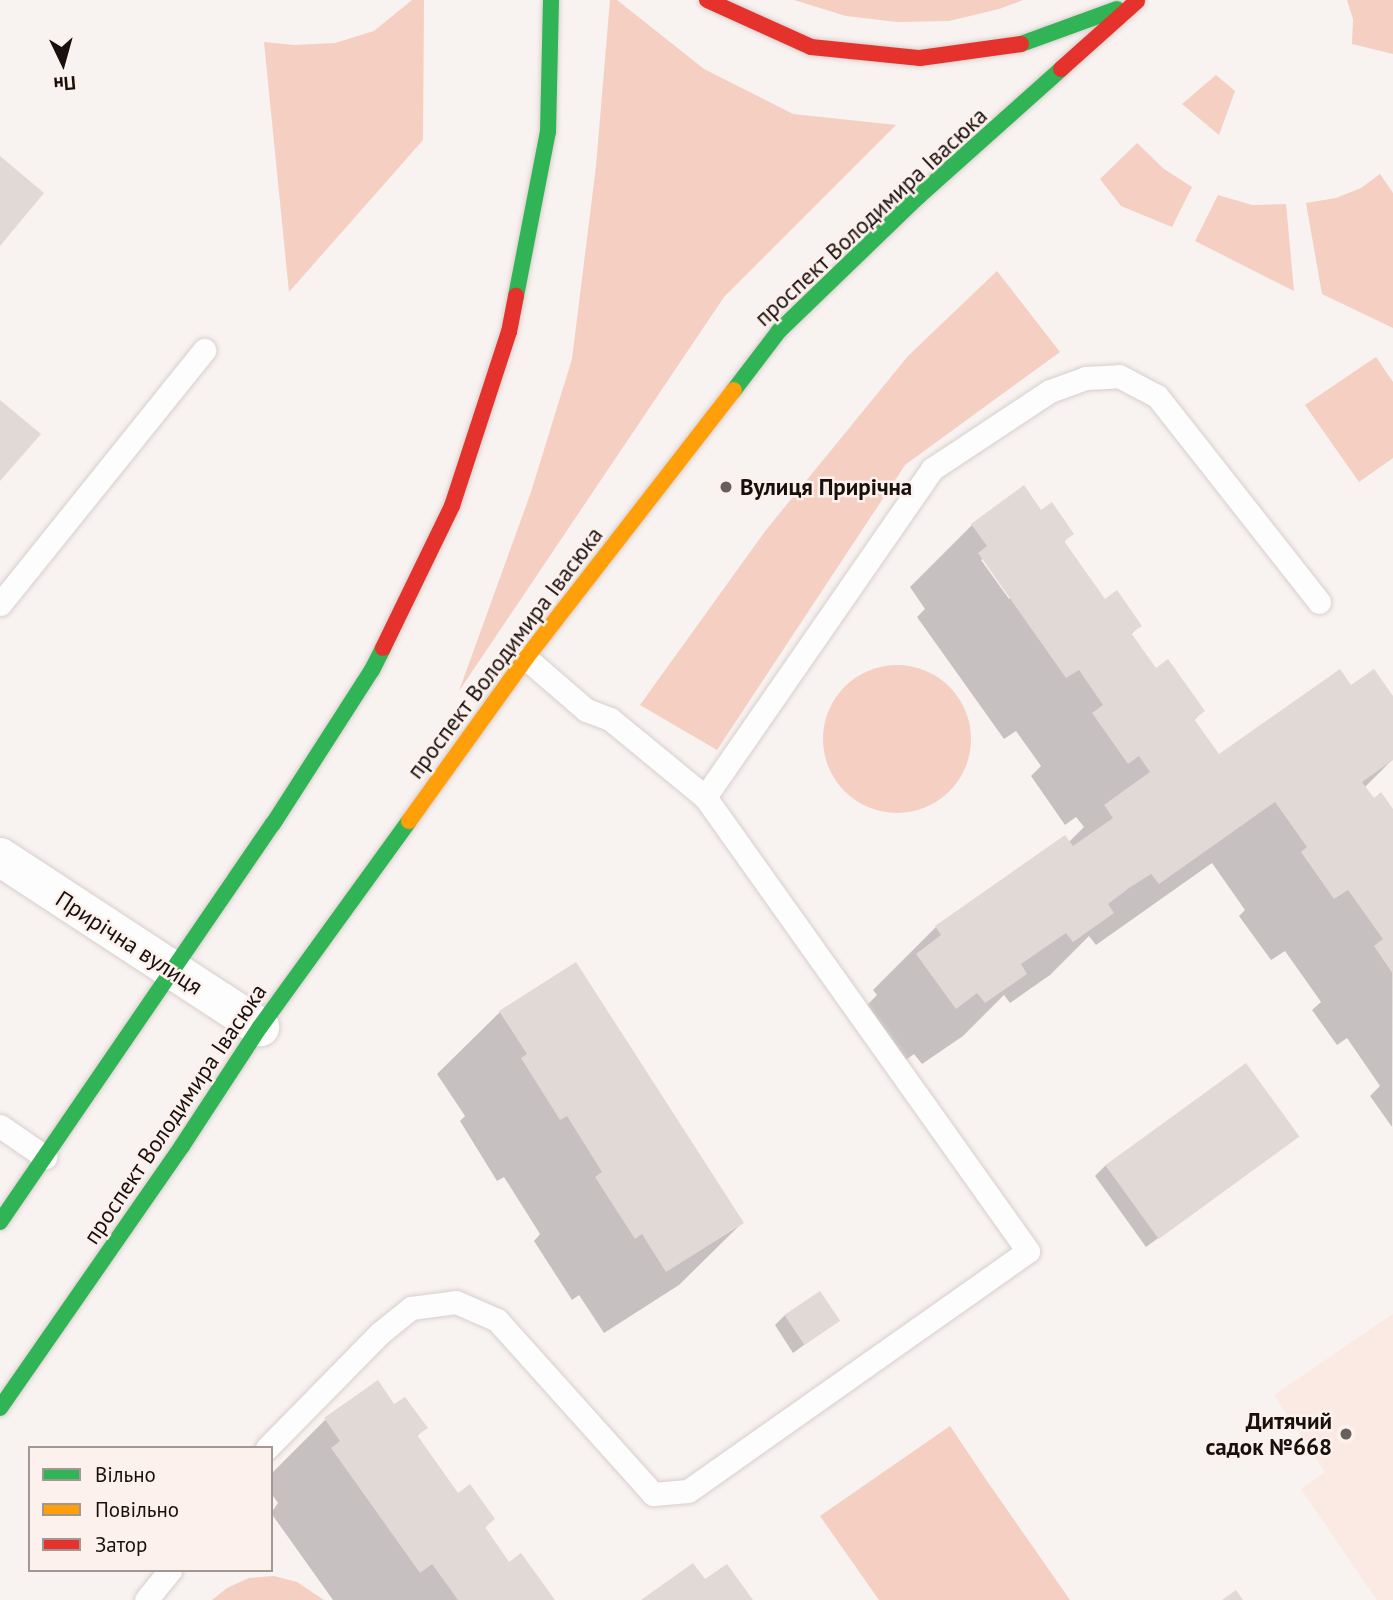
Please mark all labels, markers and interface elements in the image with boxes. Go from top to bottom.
north arrow [28,28,98,98]
text: Пн [53,71,77,97]
street label: проспект Володимира Івасюка [749,102,993,332]
place label: Вулиця Прирічна [740,473,912,501]
marker: Вулиця Прирічна [718,479,734,495]
street label: проспект Володимира Івасюка [401,522,609,784]
street label: Прирічна вулиця [50,885,208,1001]
street label: проспект Володимира Івасюка [77,978,273,1250]
place label: Дитячий садок №668 [1205,1407,1332,1461]
marker: Дитячий садок №668 [1338,1426,1354,1442]
legend [28,1446,273,1572]
text: Вільно [95,1461,156,1488]
text: Повільно [95,1496,179,1523]
text: Затор [95,1531,147,1558]

